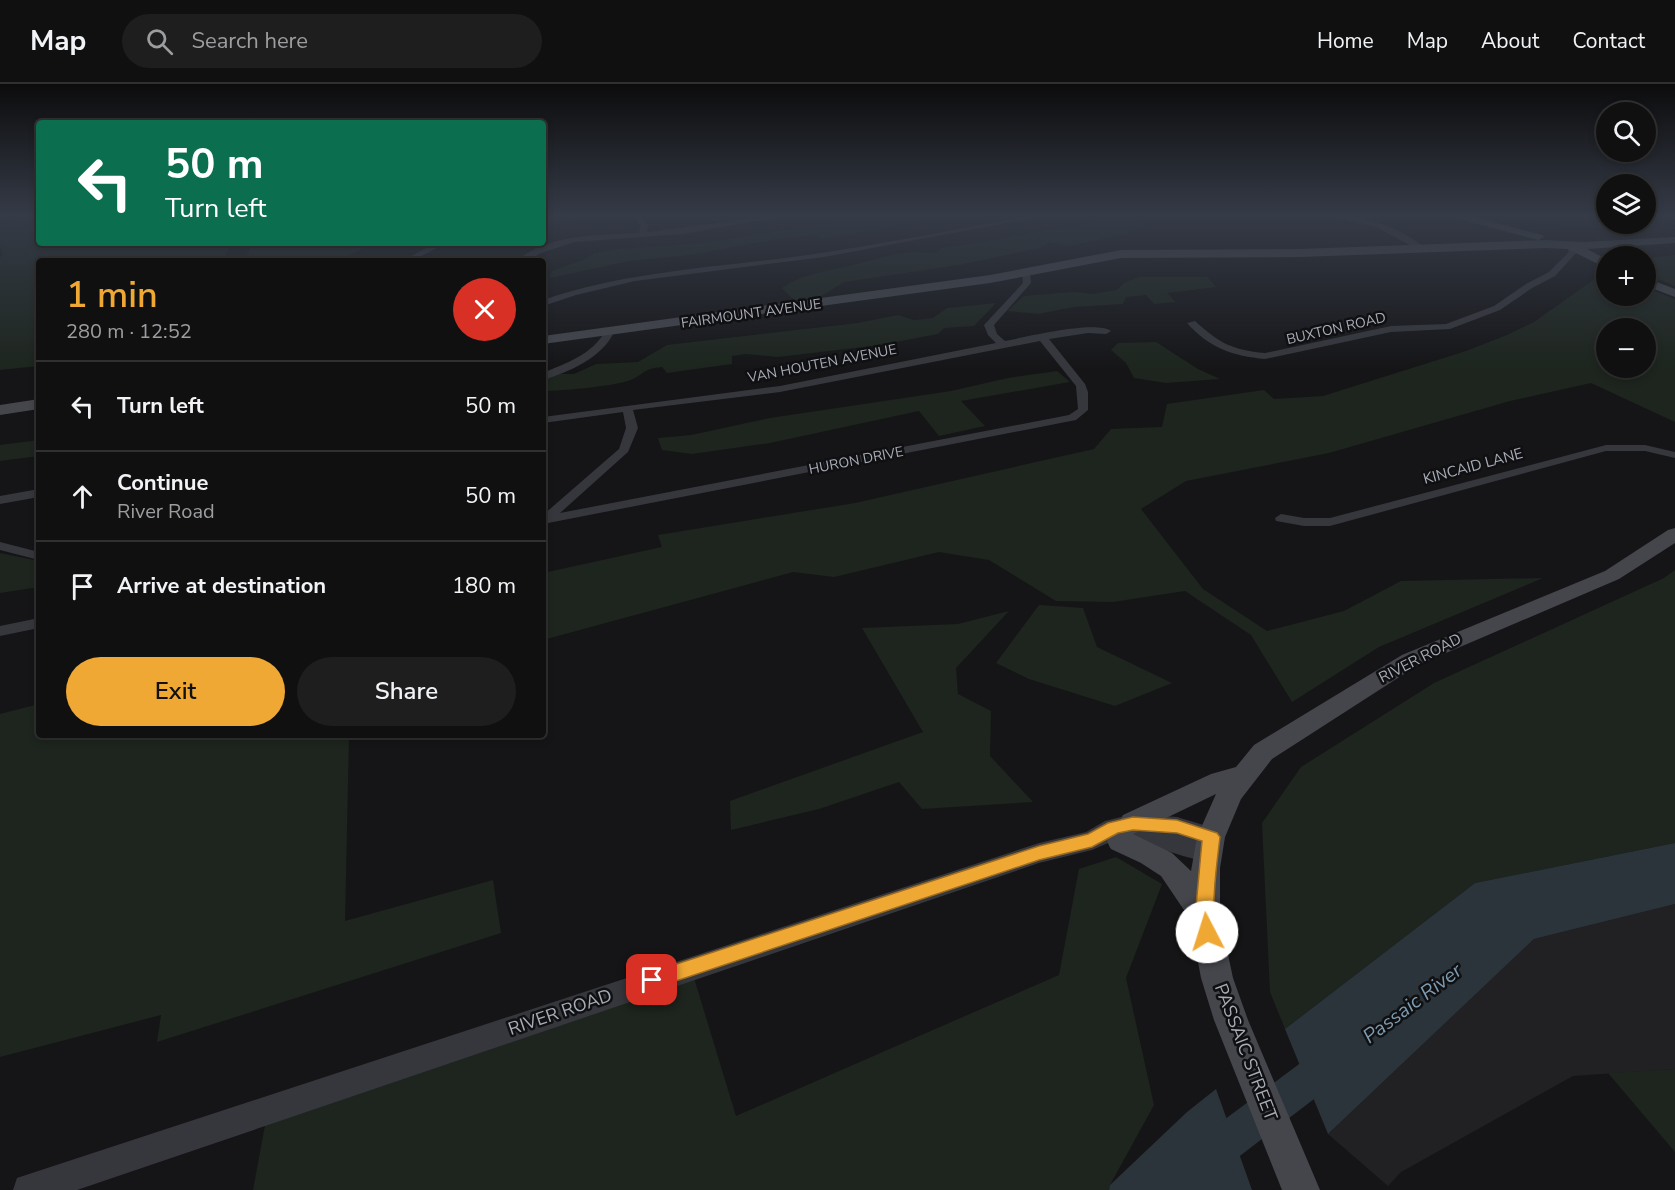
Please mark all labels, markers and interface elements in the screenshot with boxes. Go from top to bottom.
search box [122,14,542,68]
text: Map [30,22,86,60]
icon: search [143,25,176,58]
text: Search here [191,26,308,56]
text: Home [1317,27,1374,55]
text: Map [1407,27,1448,55]
text: About [1481,27,1539,55]
text: Contact [1572,27,1645,55]
map controls [1596,102,1656,378]
button: search [1596,102,1656,162]
text: 50 m [165,136,264,193]
icon: left [66,144,144,222]
button: layers [1596,174,1656,234]
text: Turn left [165,190,266,227]
button: + [1596,246,1656,306]
text: 1 min [66,271,158,320]
button: close [453,278,516,341]
street label: FAIRMOUNT AVENUE [680,294,822,333]
street label: BUXTON ROAD [1284,308,1388,349]
text: 280 m · 12:52 [66,318,192,345]
button: − [1596,318,1656,378]
street label: VAN HOUTEN AVENUE [745,340,898,387]
icon: left [66,390,99,423]
text: Turn left [117,391,204,421]
text: 50 m [465,391,516,421]
street label: HURON DRIVE [807,442,905,479]
street label: KINCAID LANE [1421,443,1525,489]
text: Continue [117,468,208,498]
icon: ahead [66,480,99,513]
text: 50 m [465,481,516,511]
text: River Road [117,498,215,525]
icon: arrive [66,570,99,603]
text: Arrive at destination [117,571,326,601]
text: 180 m [452,571,516,601]
street label: RIVER ROAD [1375,629,1465,687]
button: Exit [66,657,285,726]
button: Share [297,657,516,726]
position arrow [1175,900,1239,964]
pin [626,954,677,1005]
water label: Passaic River [1357,957,1468,1050]
icon: arrive [635,963,668,996]
street label: PASSAIC STREET [1209,980,1283,1124]
street label: RIVER ROAD [505,983,615,1041]

